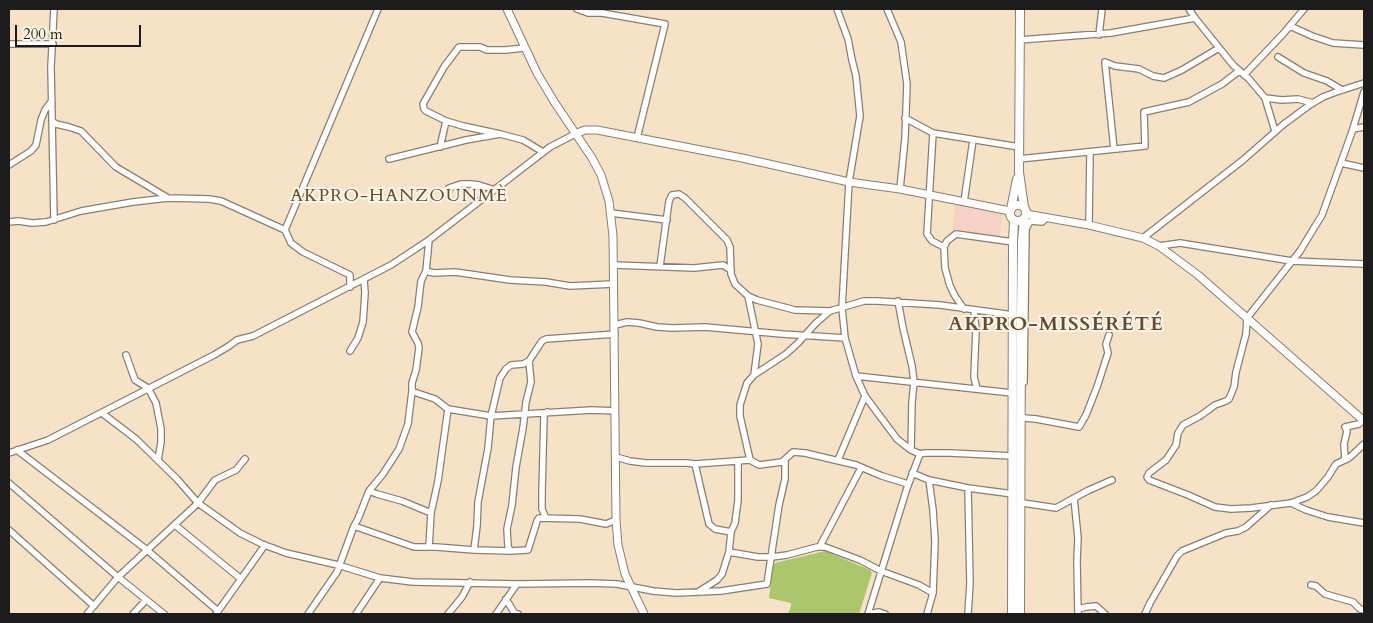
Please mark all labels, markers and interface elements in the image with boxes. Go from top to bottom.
scale bar [18,15,144,47]
text: 200 m [23,24,63,44]
district label: AKPRO-HANZOUNMÈ [288,186,510,208]
district label: AKPRO-MISSÉRÉTÉ [946,313,1166,337]

